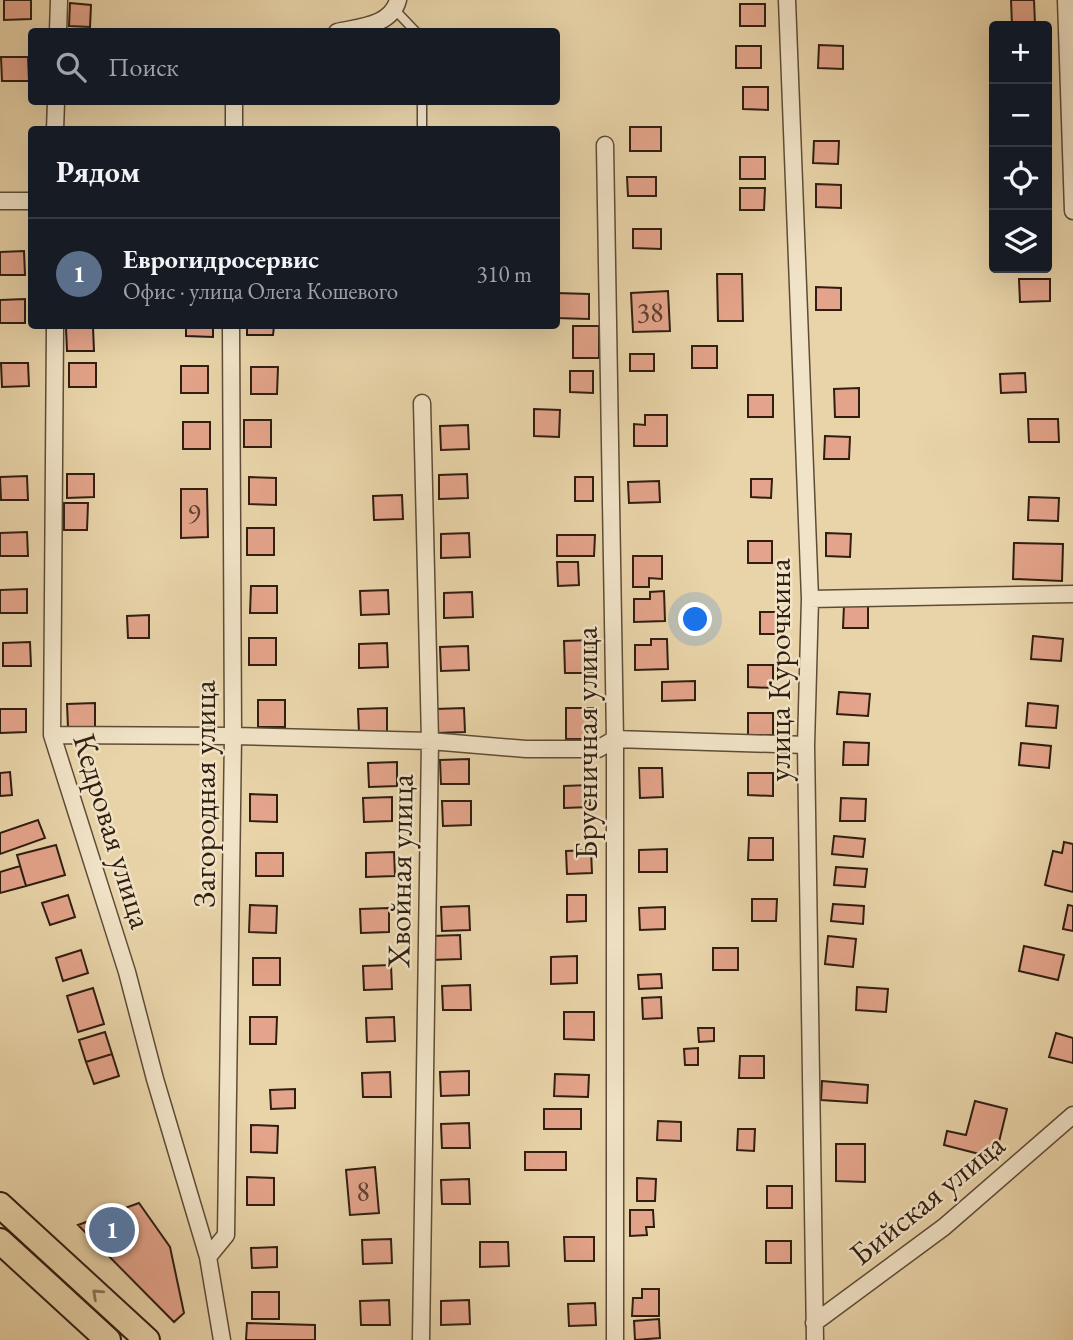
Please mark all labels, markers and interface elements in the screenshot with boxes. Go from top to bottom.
map controls [989,21,1052,273]
button: + [989,21,1052,84]
search box [28,28,560,105]
icon: search [52,48,90,86]
text: Поиск [108,50,179,84]
button: − [989,84,1052,147]
button: locate [989,147,1052,210]
text: Рядом [56,152,140,191]
button: layers [989,210,1052,273]
text: Еврогидросервис [123,242,319,276]
text: 1 [73,259,85,289]
text: 310 m [476,259,532,289]
text: Офис · улица Олега Кошевого [123,276,398,306]
house number: 38 [637,294,663,330]
house number: 9 [187,495,201,531]
street label: улица Курочкина [758,558,800,782]
your location [678,602,712,636]
street label: Брусничная улица [565,626,607,860]
street label: Загородная улица [183,680,225,908]
street label: Кедровая улица [63,728,163,934]
street label: Хвойная улица [377,774,423,969]
street label: Бийская улица [841,1123,1013,1275]
house number: 8 [356,1173,370,1209]
pin: 1 [89,1204,135,1256]
one-way arrow [92,1289,105,1302]

